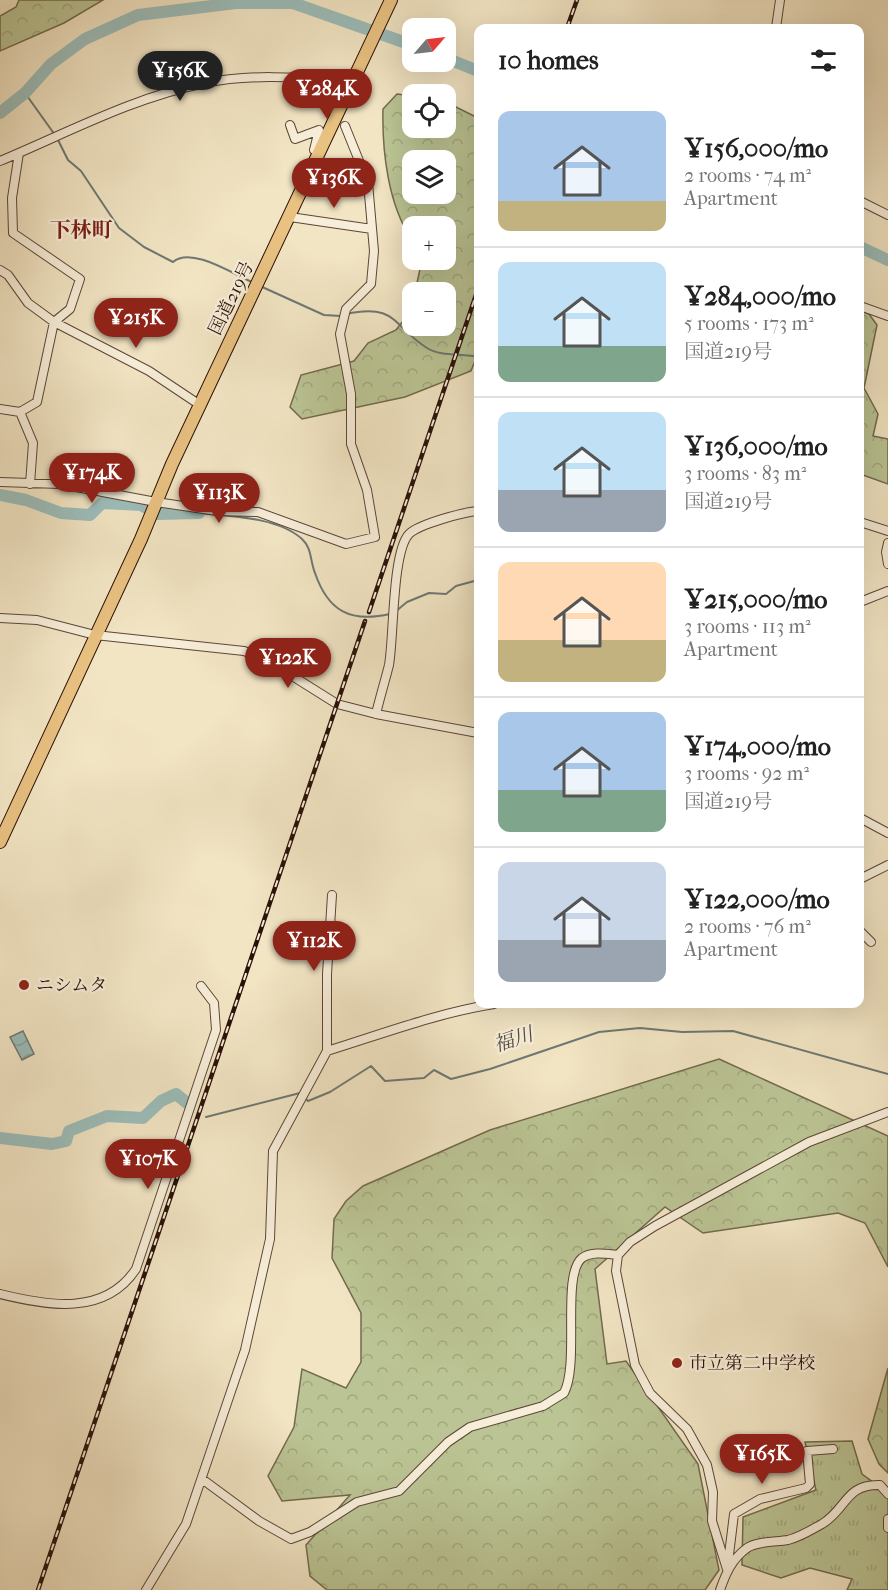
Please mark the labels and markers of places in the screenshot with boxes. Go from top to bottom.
pin: ¥156K [138,51,222,102]
pin: ¥284K [285,69,369,120]
pin: ¥136K [292,158,376,209]
pin: ¥215K [94,298,178,349]
pin: ¥174K [50,453,134,504]
pin: ¥113K [177,473,261,524]
pin: ¥122K [246,638,330,689]
pin: ¥112K [272,921,356,972]
place label: ニシムタ [36,975,107,996]
marker: ニシムタ [17,978,31,992]
pin: ¥107K [106,1139,190,1190]
place label: 市立第二中学校 [689,1353,815,1374]
marker: 市立第二中学校 [670,1356,684,1370]
pin: ¥165K [720,1434,804,1485]

